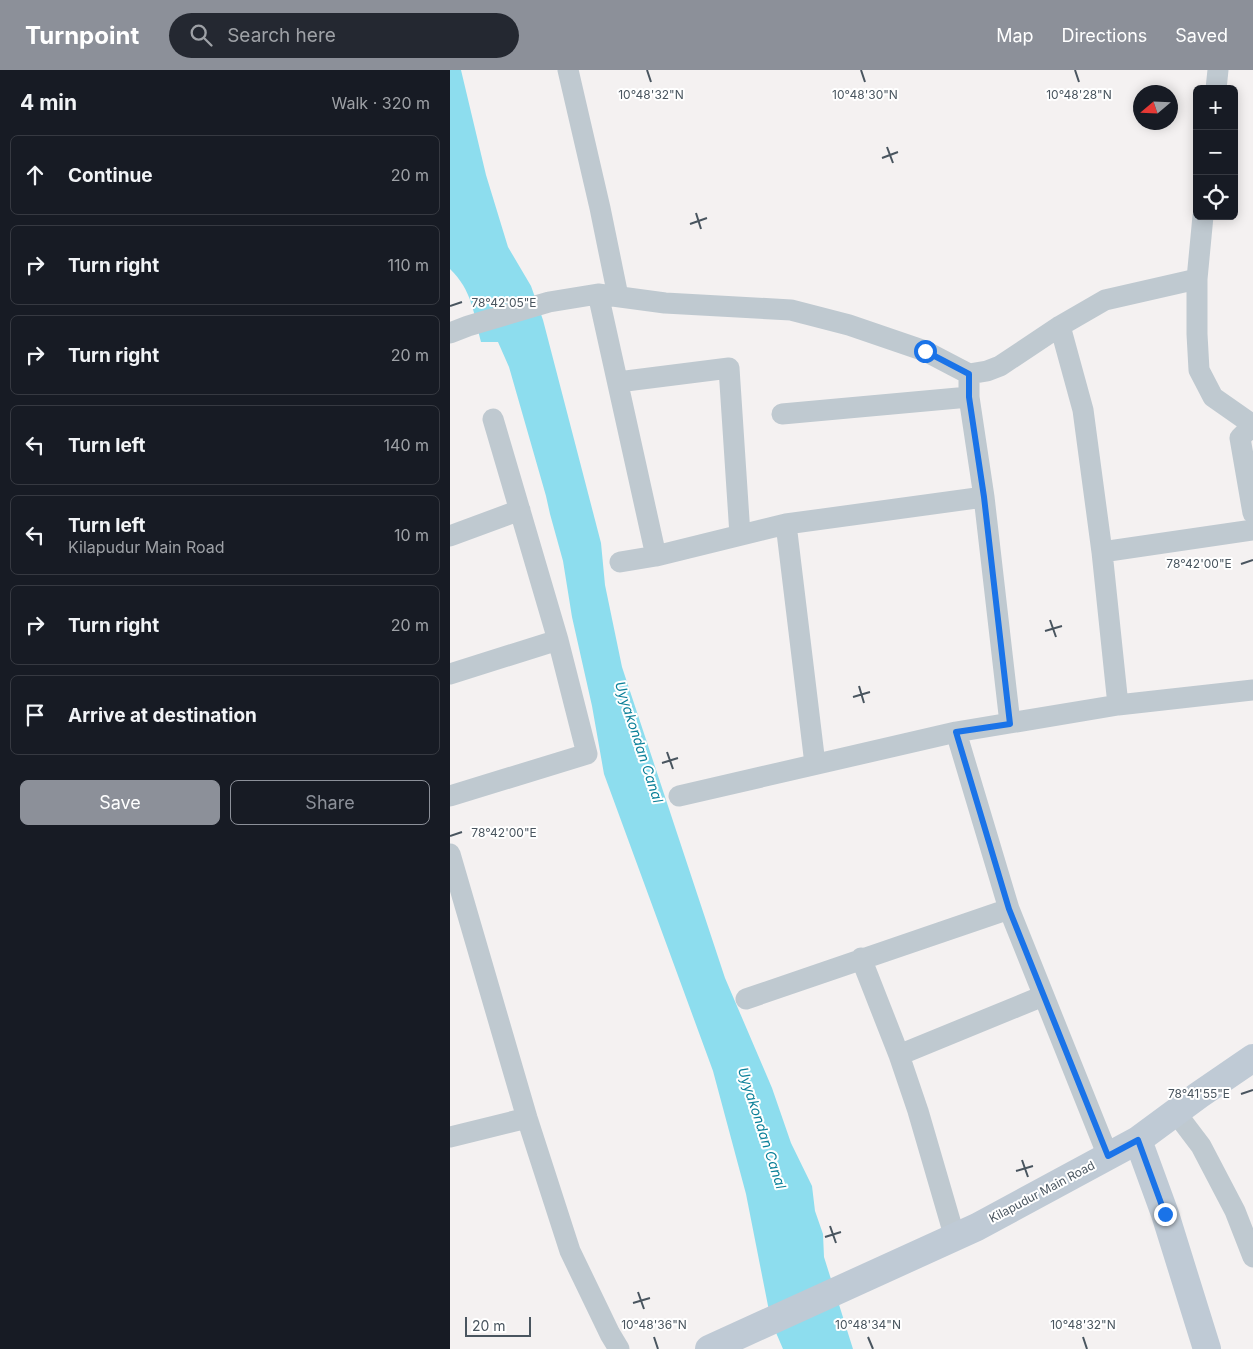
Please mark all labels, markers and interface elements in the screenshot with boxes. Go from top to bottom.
search box [169,13,519,58]
text: Turnpoint [25,21,139,50]
icon: search [187,21,215,49]
text: Search here [227,24,336,47]
text: Map [996,25,1034,46]
text: Directions [1062,25,1147,46]
text: Saved [1175,25,1228,46]
north arrow [1133,85,1178,130]
map controls [1193,85,1238,220]
button: + [1193,85,1238,130]
text: 10°48'32"N [618,87,684,102]
text: 10°48'30"N [832,87,898,102]
text: 10°48'28"N [1046,87,1112,102]
text: 4 min [20,90,77,115]
text: Walk · 320 m [332,93,430,113]
button: − [1193,130,1238,175]
icon: ahead [21,161,49,189]
text: Continue [68,164,153,187]
text: 20 m [391,165,429,185]
button: locate [1193,175,1238,220]
icon: right [21,251,49,279]
text: Turn right [68,254,159,277]
text: 110 m [387,255,429,275]
text: 78°42'05"E [471,295,537,310]
route start [914,340,937,363]
icon: right [21,341,49,369]
text: Turn right [68,344,159,367]
text: 20 m [391,345,429,365]
icon: left [21,431,49,459]
text: Turn left [68,434,146,457]
text: 140 m [384,435,429,455]
text: Turn left [68,514,146,537]
icon: left [21,521,49,549]
text: 10 m [394,525,429,545]
text: Kilapudur Main Road [68,537,225,557]
text: 78°42'00"E [1166,556,1232,571]
icon: right [21,611,49,639]
text: Turn right [68,614,159,637]
text: 20 m [391,615,429,635]
water label: Uyyakondan Canal [612,679,667,805]
icon: arrive [21,701,49,729]
text: Arrive at destination [68,704,257,727]
button: Save [20,780,220,825]
button: Share [230,780,430,825]
text: 78°42'00"E [471,825,537,840]
water label: Uyyakondan Canal [735,1065,790,1191]
text: 78°41'55"E [1168,1086,1230,1101]
street label: Kilapudur Main Road [986,1157,1097,1226]
route end [1154,1203,1177,1226]
scale bar [465,1314,531,1337]
text: 20 m [472,1317,506,1334]
text: 10°48'36"N [621,1317,687,1332]
text: 10°48'34"N [835,1317,901,1332]
text: 10°48'32"N [1050,1317,1116,1332]

